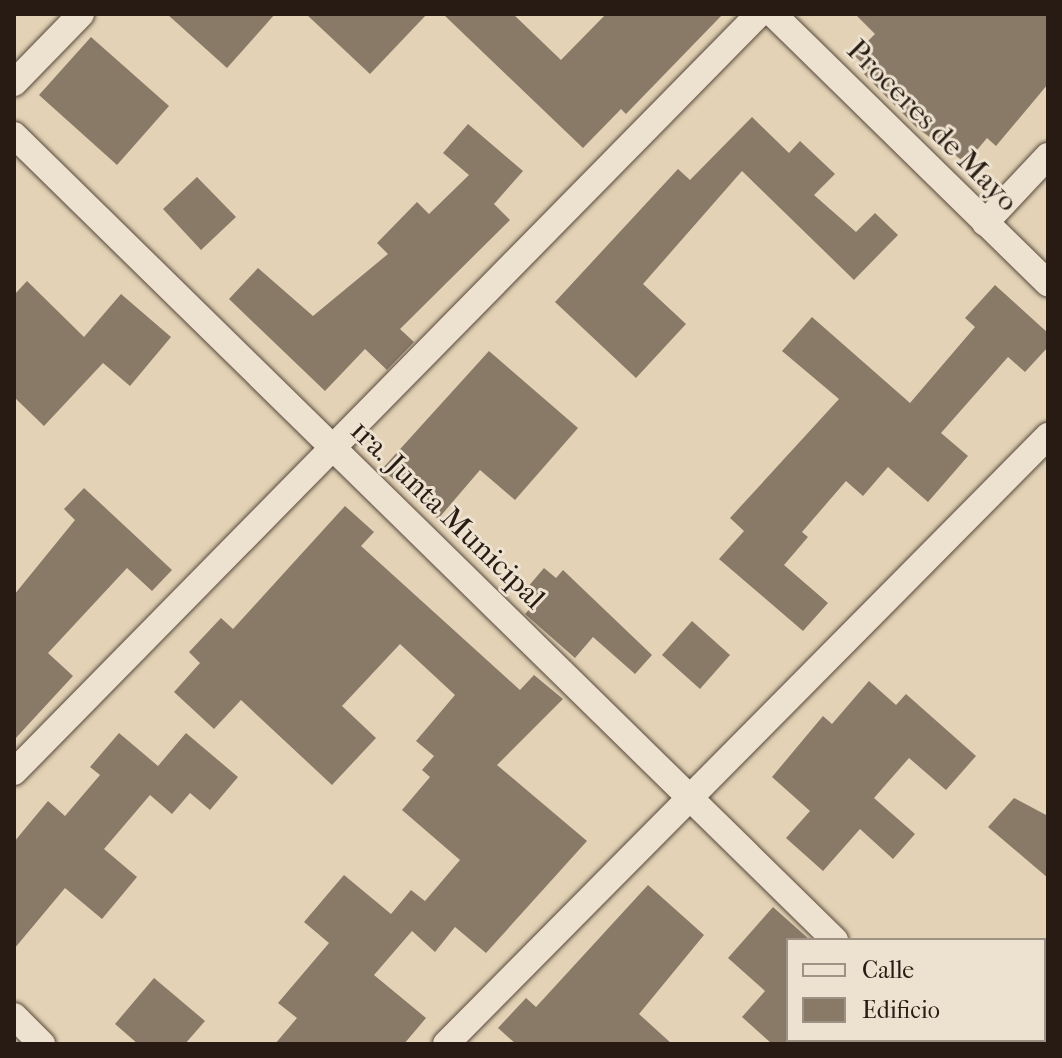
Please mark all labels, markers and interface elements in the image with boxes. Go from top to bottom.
street label: Proceres de Mayo [839,33,1025,219]
street label: 1ra. Junta Municipal [342,413,552,617]
legend [786,938,1046,1042]
text: Calle [862,956,914,984]
text: Edificio [862,996,940,1024]

